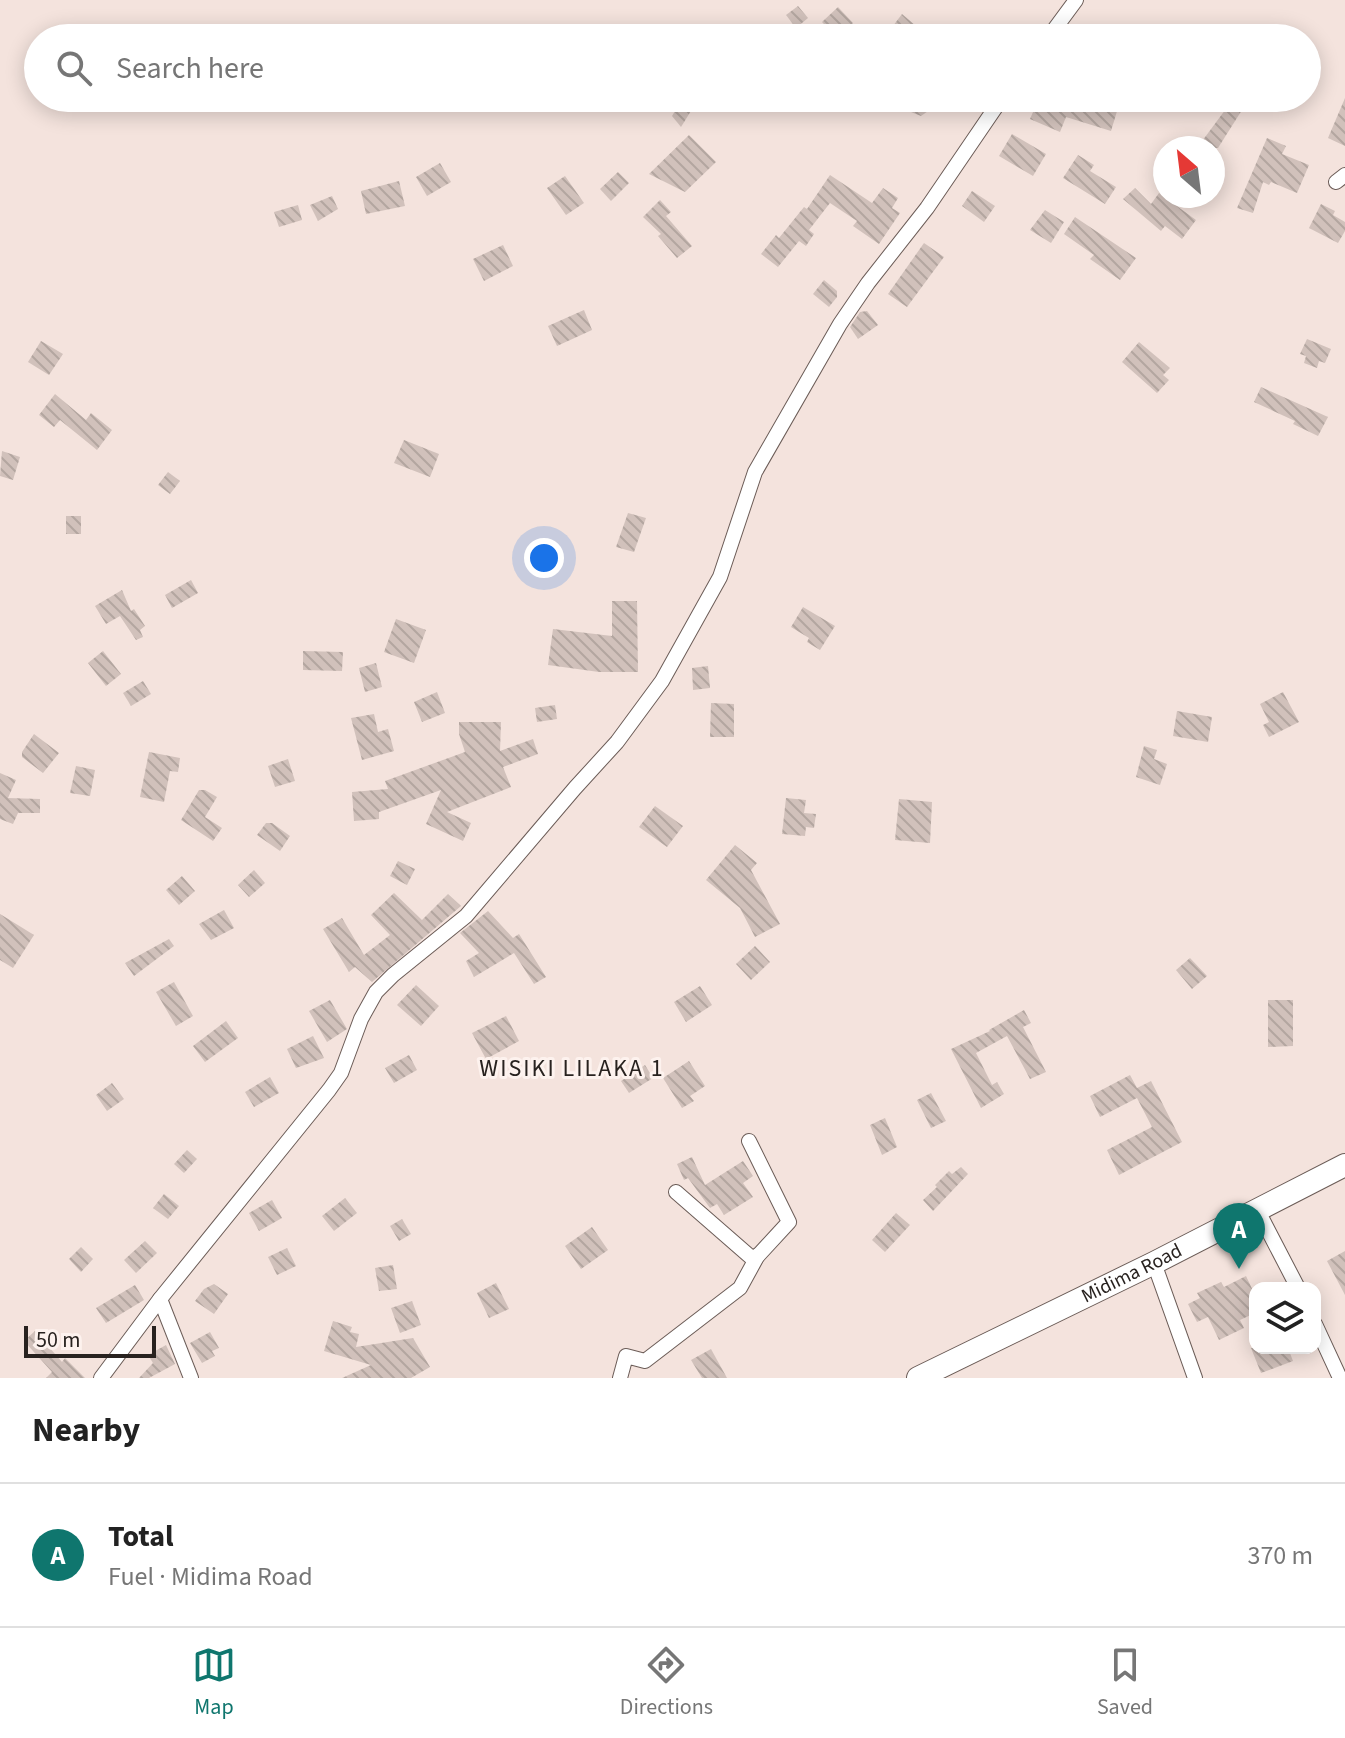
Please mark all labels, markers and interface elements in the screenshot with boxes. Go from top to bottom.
search box [24,24,1321,112]
icon: search [52,46,96,90]
text: Search here [116,47,264,90]
north arrow [1153,136,1225,208]
your location [524,538,564,578]
district label: WISIKI LILAKA 1 [479,1051,665,1086]
pin: A [1213,1203,1265,1269]
street label: Midima Road [1077,1237,1187,1310]
map controls [1249,1282,1321,1354]
button: layers [1249,1282,1321,1354]
scale bar [24,1322,156,1358]
text: 50 m [36,1324,81,1356]
text: Nearby [32,1406,140,1455]
text: Total [108,1515,174,1558]
text: A [51,1537,65,1574]
text: 370 m [1247,1537,1313,1574]
text: Fuel · Midima Road [108,1558,313,1595]
tab: Map [192,1643,236,1723]
tab: Directions [620,1643,713,1723]
tab: Saved [1097,1643,1153,1723]

